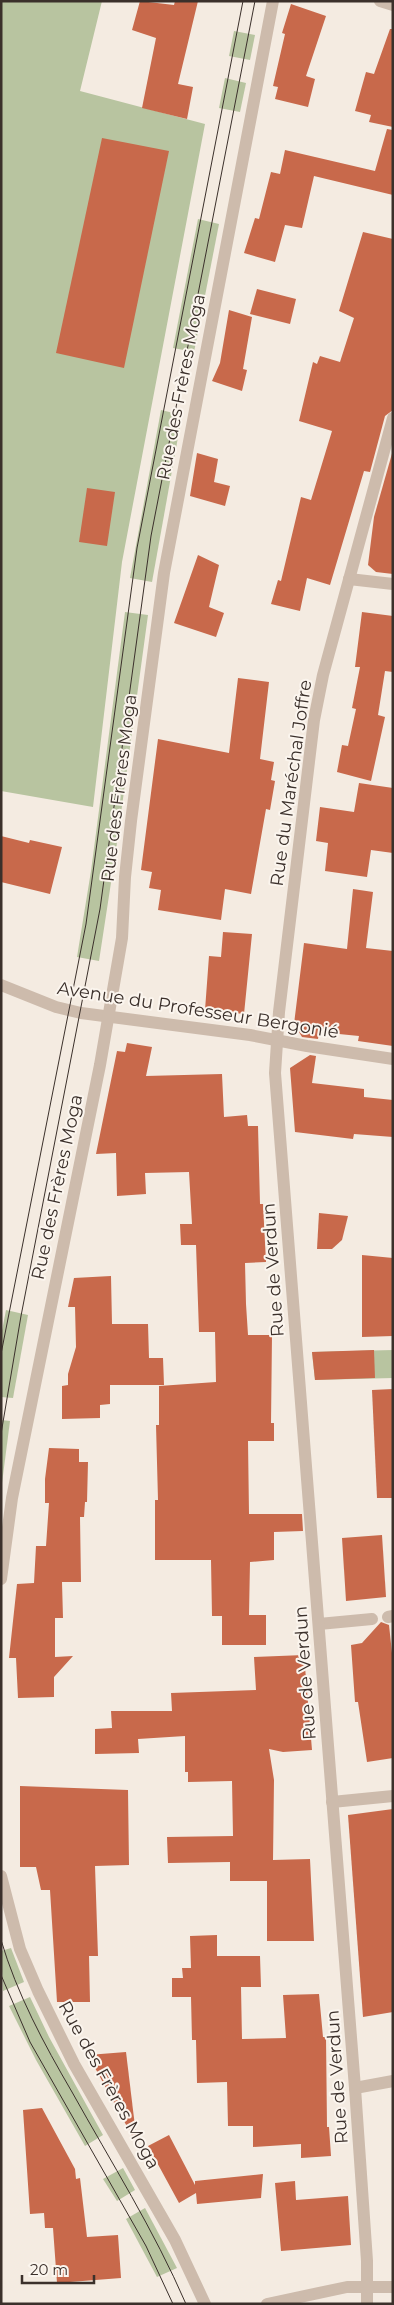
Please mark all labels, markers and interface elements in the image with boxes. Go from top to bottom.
street label: Rue des Frères Moga [152,292,210,482]
street label: Rue du Maréchal Joffre [266,678,316,888]
street label: Rue des Frères Moga [97,693,141,883]
street label: Avenue du Professeur Bergonié [56,977,340,1043]
street label: Rue des Frères Moga [27,1092,87,1282]
street label: Rue de Verdun [257,1202,289,1338]
street label: Rue de Verdun [289,1605,321,1741]
street label: Rue des Frères Moga [54,1997,164,2173]
street label: Rue de Verdun [321,2009,353,2145]
scale bar [22,2252,95,2284]
text: 20 m [30,2260,68,2279]

